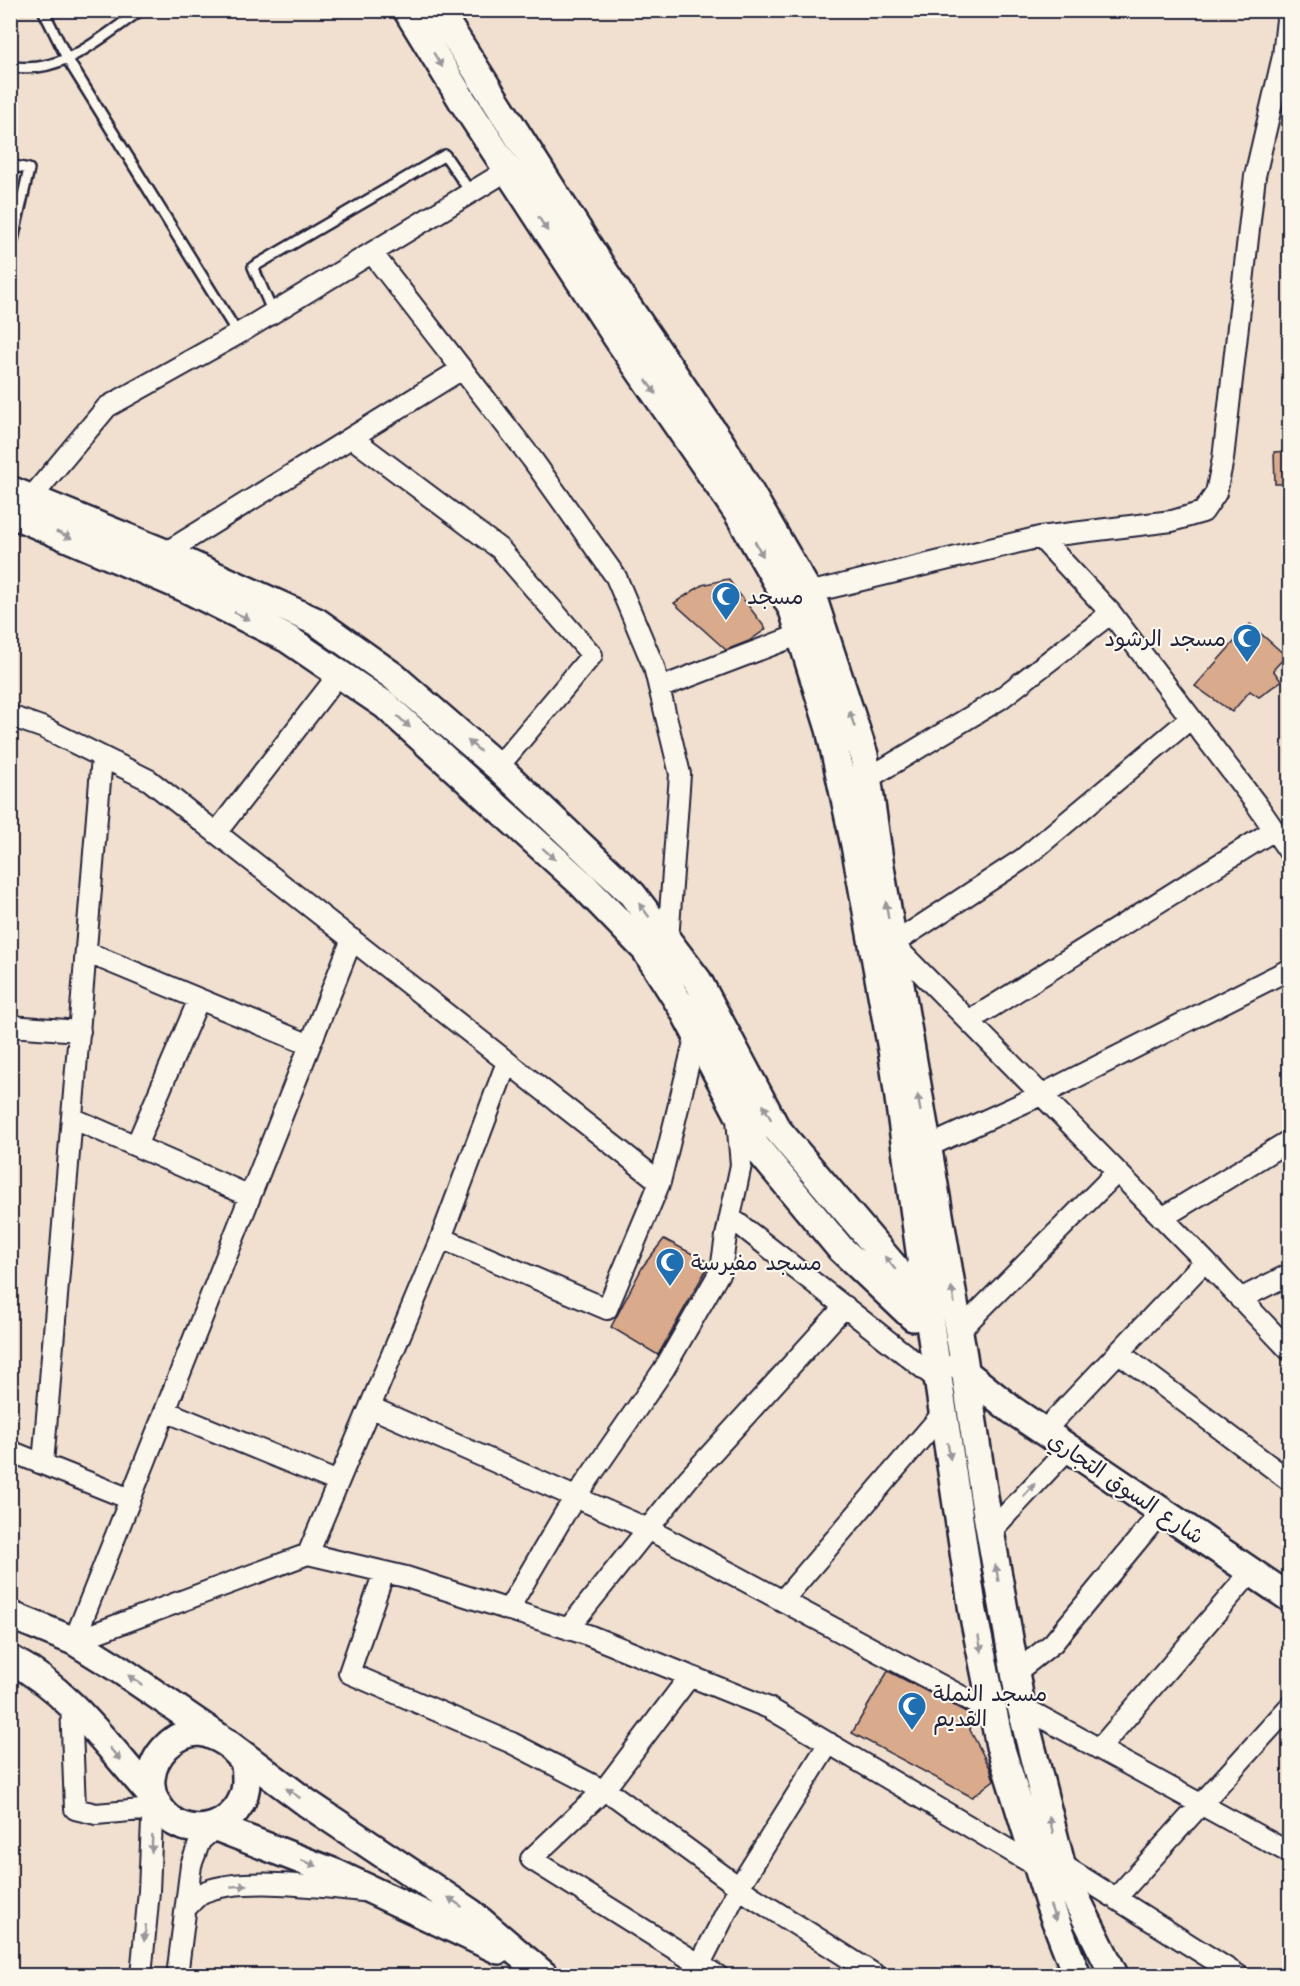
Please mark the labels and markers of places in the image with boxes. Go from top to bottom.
mosque icon: مسجد [710,580,742,622]
place label: مسجد [747,582,804,611]
mosque icon: مسجد الرشود [1231,622,1263,664]
place label: مسجد الرشود [1104,624,1226,653]
mosque icon: مسجد مفيرسة [654,1246,686,1288]
place label: مسجد مفيرسة [691,1248,822,1277]
place label: مسجد النملة القديم [933,1679,1047,1735]
mosque icon: مسجد النملة القديم [896,1690,928,1732]

